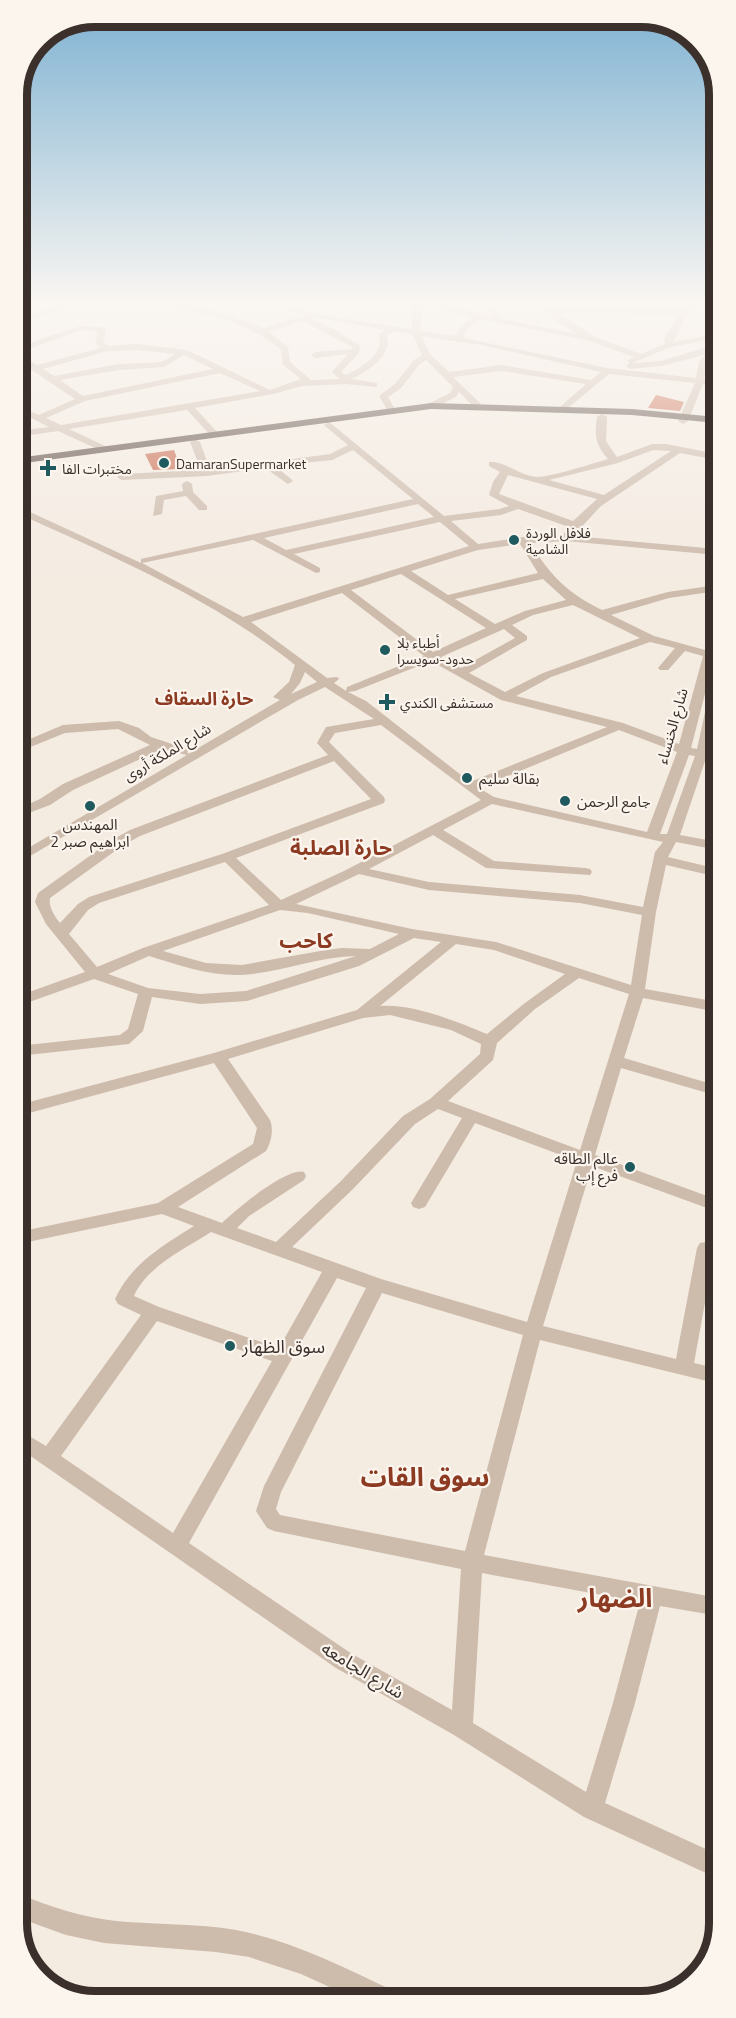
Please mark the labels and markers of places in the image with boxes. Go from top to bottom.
place label: DamaranSupermarket [176,453,306,474]
marker: DamaranSupermarket [157,456,171,470]
place label: مختبرات الفا [62,458,132,479]
marker: مختبرات الفا [39,459,57,477]
place label: فلافل الوردة الشامية [526,522,591,559]
marker: فلافل الوردة الشامية [507,533,521,547]
place label: أطباء بلا حدود-سويسرا [397,632,474,669]
marker: أطباء بلا حدود-سويسرا [378,643,392,657]
place label: مستشفى الكندي [400,692,494,714]
marker: مستشفى الكندي [378,693,396,711]
place label: بقالة سليم [479,767,540,790]
marker: بقالة سليم [460,771,474,785]
place label: جامع الرحمن [577,790,651,814]
marker: جامع الرحمن [558,794,572,808]
marker: المهندس ابراهيم صبر 2 [83,799,97,813]
place label: المهندس ابراهيم صبر 2 [50,813,130,853]
place label: عالم الطاقه فرع إب [554,1147,618,1188]
marker: عالم الطاقه فرع إب [623,1160,637,1174]
place label: سوق الظهار [241,1333,325,1360]
marker: سوق الظهار [223,1339,237,1353]

